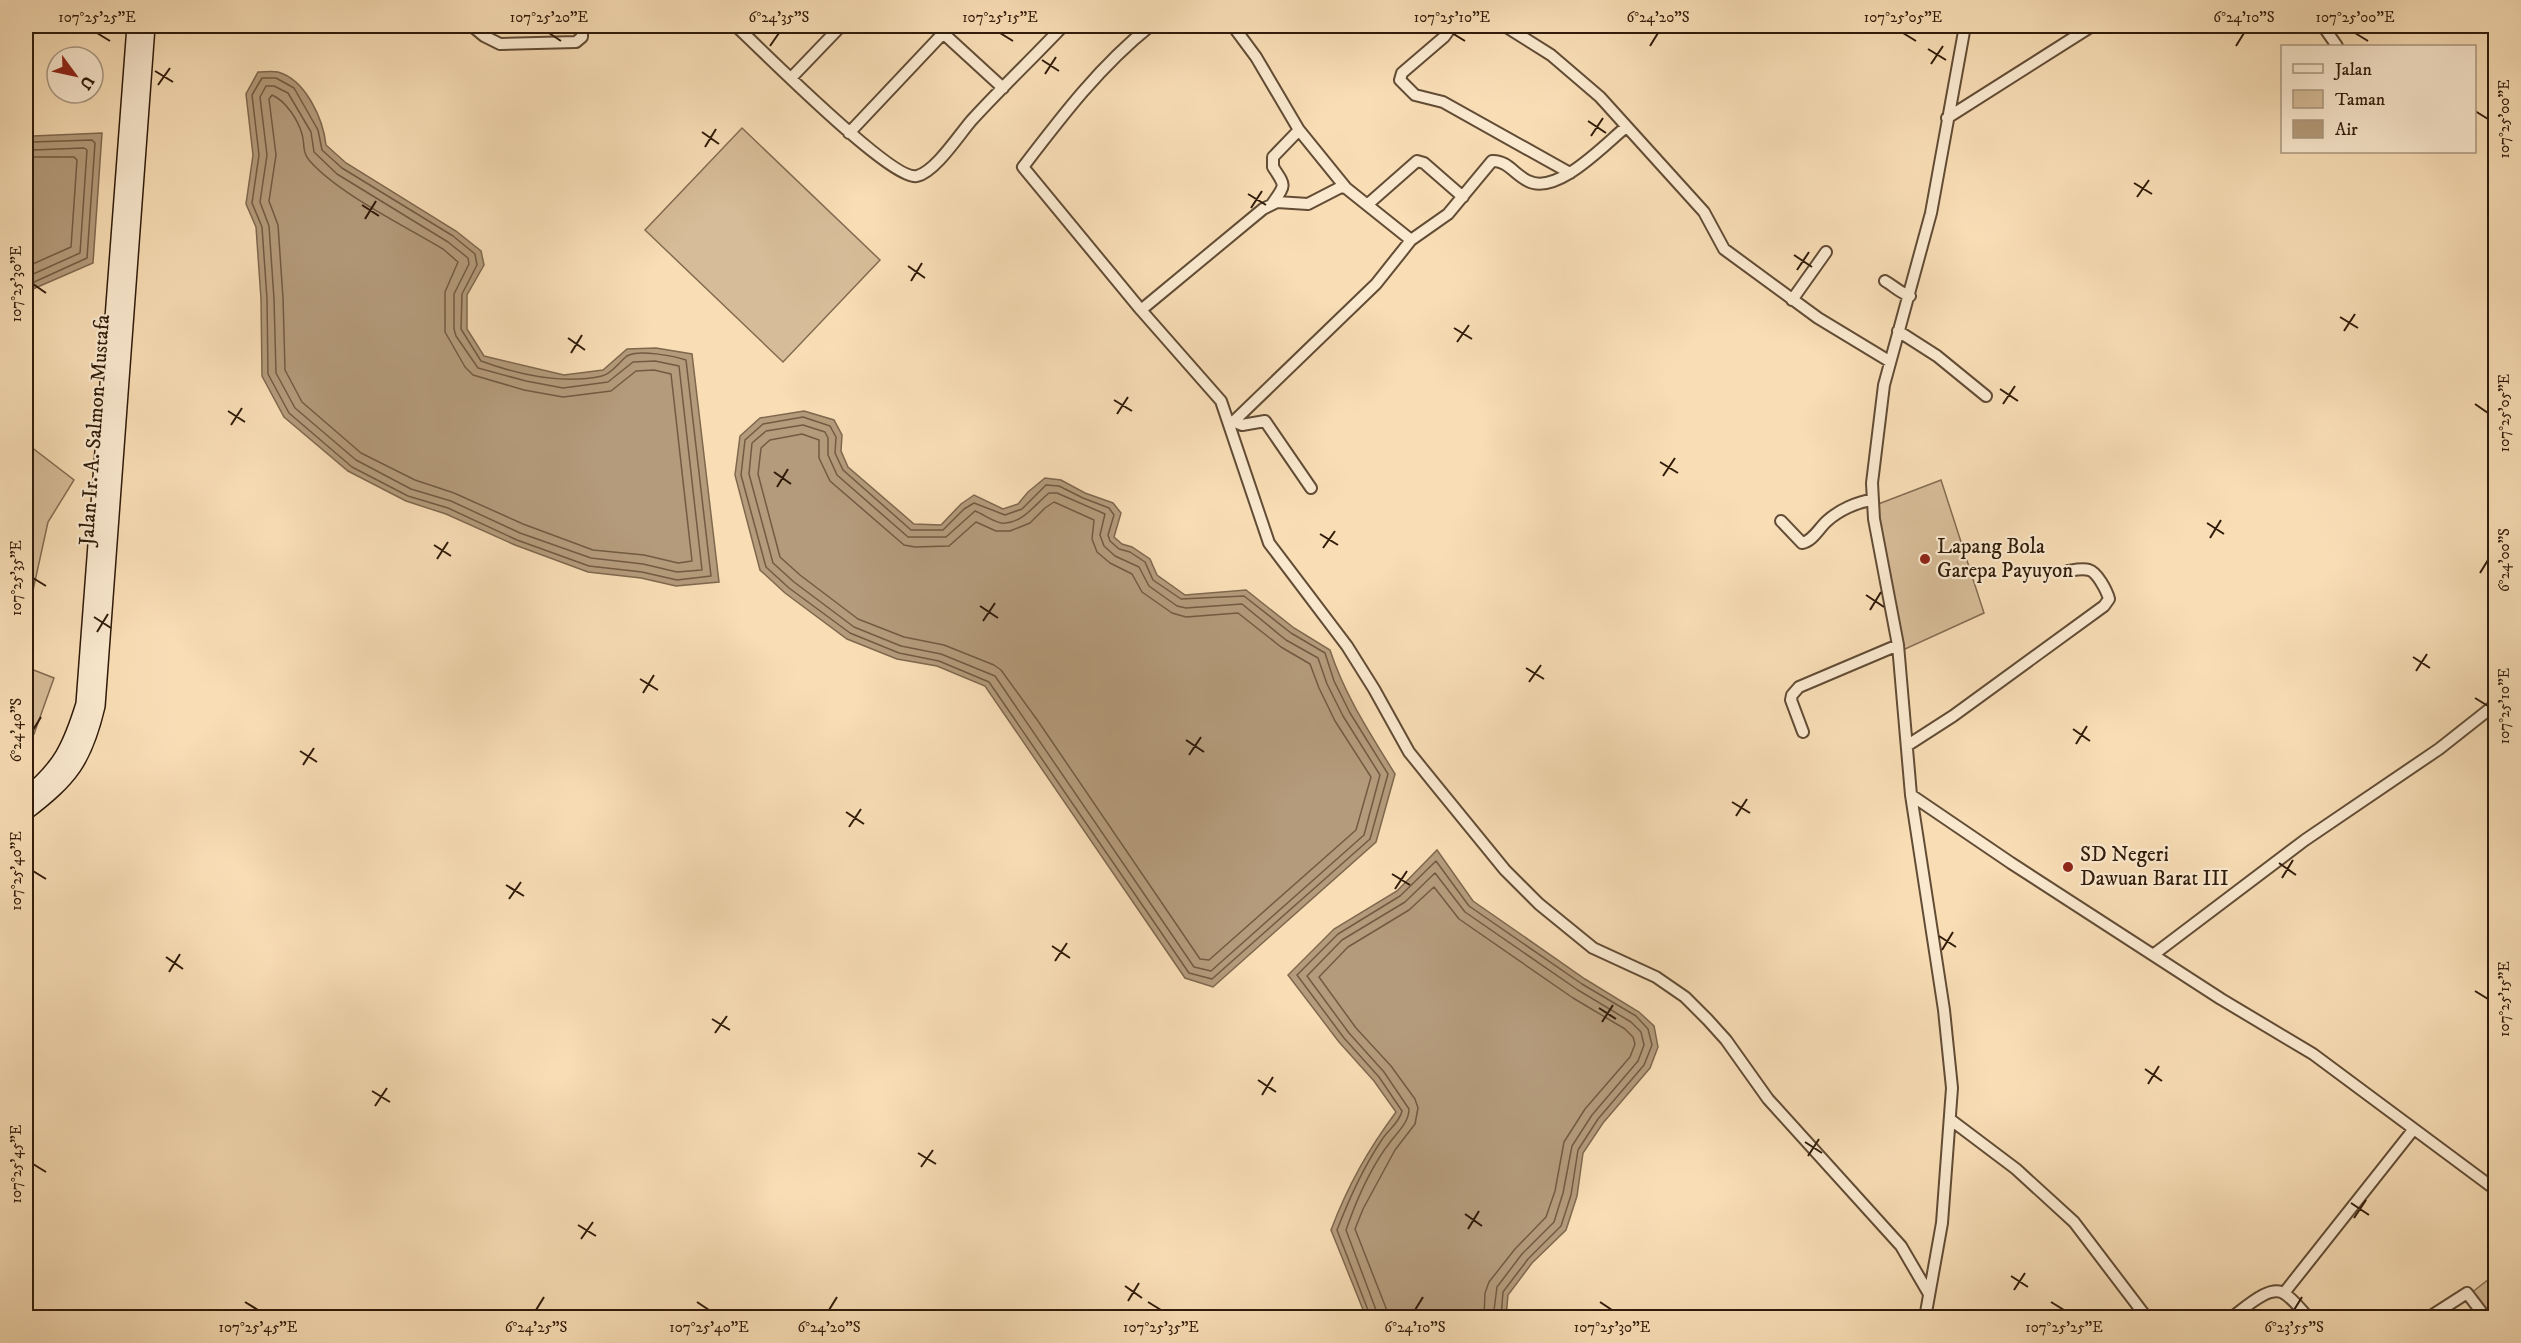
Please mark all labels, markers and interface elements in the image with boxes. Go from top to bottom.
text: 107°25'25"E [58,8,136,27]
text: 107°25'20"E [510,8,589,27]
text: 6°24'35"S [749,8,810,27]
text: 107°25'15"E [962,8,1038,27]
text: 107°25'10"E [1414,8,1491,27]
text: 6°24'20"S [1626,8,1690,27]
text: 107°25'05"E [1864,8,1943,27]
text: 6°24'10"S [2213,8,2275,27]
text: 107°25'00"E [2315,8,2395,27]
north arrow [45,45,105,105]
legend [2281,45,2476,153]
text: Jalan [2333,59,2373,81]
text: U [75,72,99,94]
text: 107°25'00"E [2495,79,2514,159]
text: Taman [2335,89,2386,111]
text: Air [2335,119,2358,141]
text: 107°25'30"E [7,245,26,322]
street label: Jalan Ir. A. Salmon Mustafa [74,314,116,548]
text: 107°25'05"E [2495,373,2514,452]
text: 6°24'00"S [2495,528,2514,592]
place label: Lapang Bola Garepa Payuyon [1937,534,2073,584]
text: 107°25'35"E [7,540,26,616]
marker: Lapang Bola Garepa Payuyon [1918,552,1932,566]
text: 107°25'10"E [2495,667,2514,744]
text: 6°24'40"S [7,698,26,762]
text: 107°25'40"E [7,831,26,911]
place label: SD Negeri Dawuan Barat III [2080,842,2229,892]
marker: SD Negeri Dawuan Barat III [2061,860,2075,874]
text: 107°25'15"E [2495,961,2514,1037]
text: 107°25'45"E [7,1124,26,1203]
text: 107°25'45"E [219,1318,298,1337]
text: 6°24'25"S [505,1318,567,1337]
text: 107°25'40"E [669,1318,749,1337]
text: 6°24'20"S [797,1318,861,1337]
text: 107°25'35"E [1123,1318,1199,1337]
text: 6°24'10"S [1384,1318,1446,1337]
text: 107°25'30"E [1574,1318,1651,1337]
text: 107°25'25"E [2025,1318,2103,1337]
text: 6°23'55"S [2264,1318,2324,1337]

